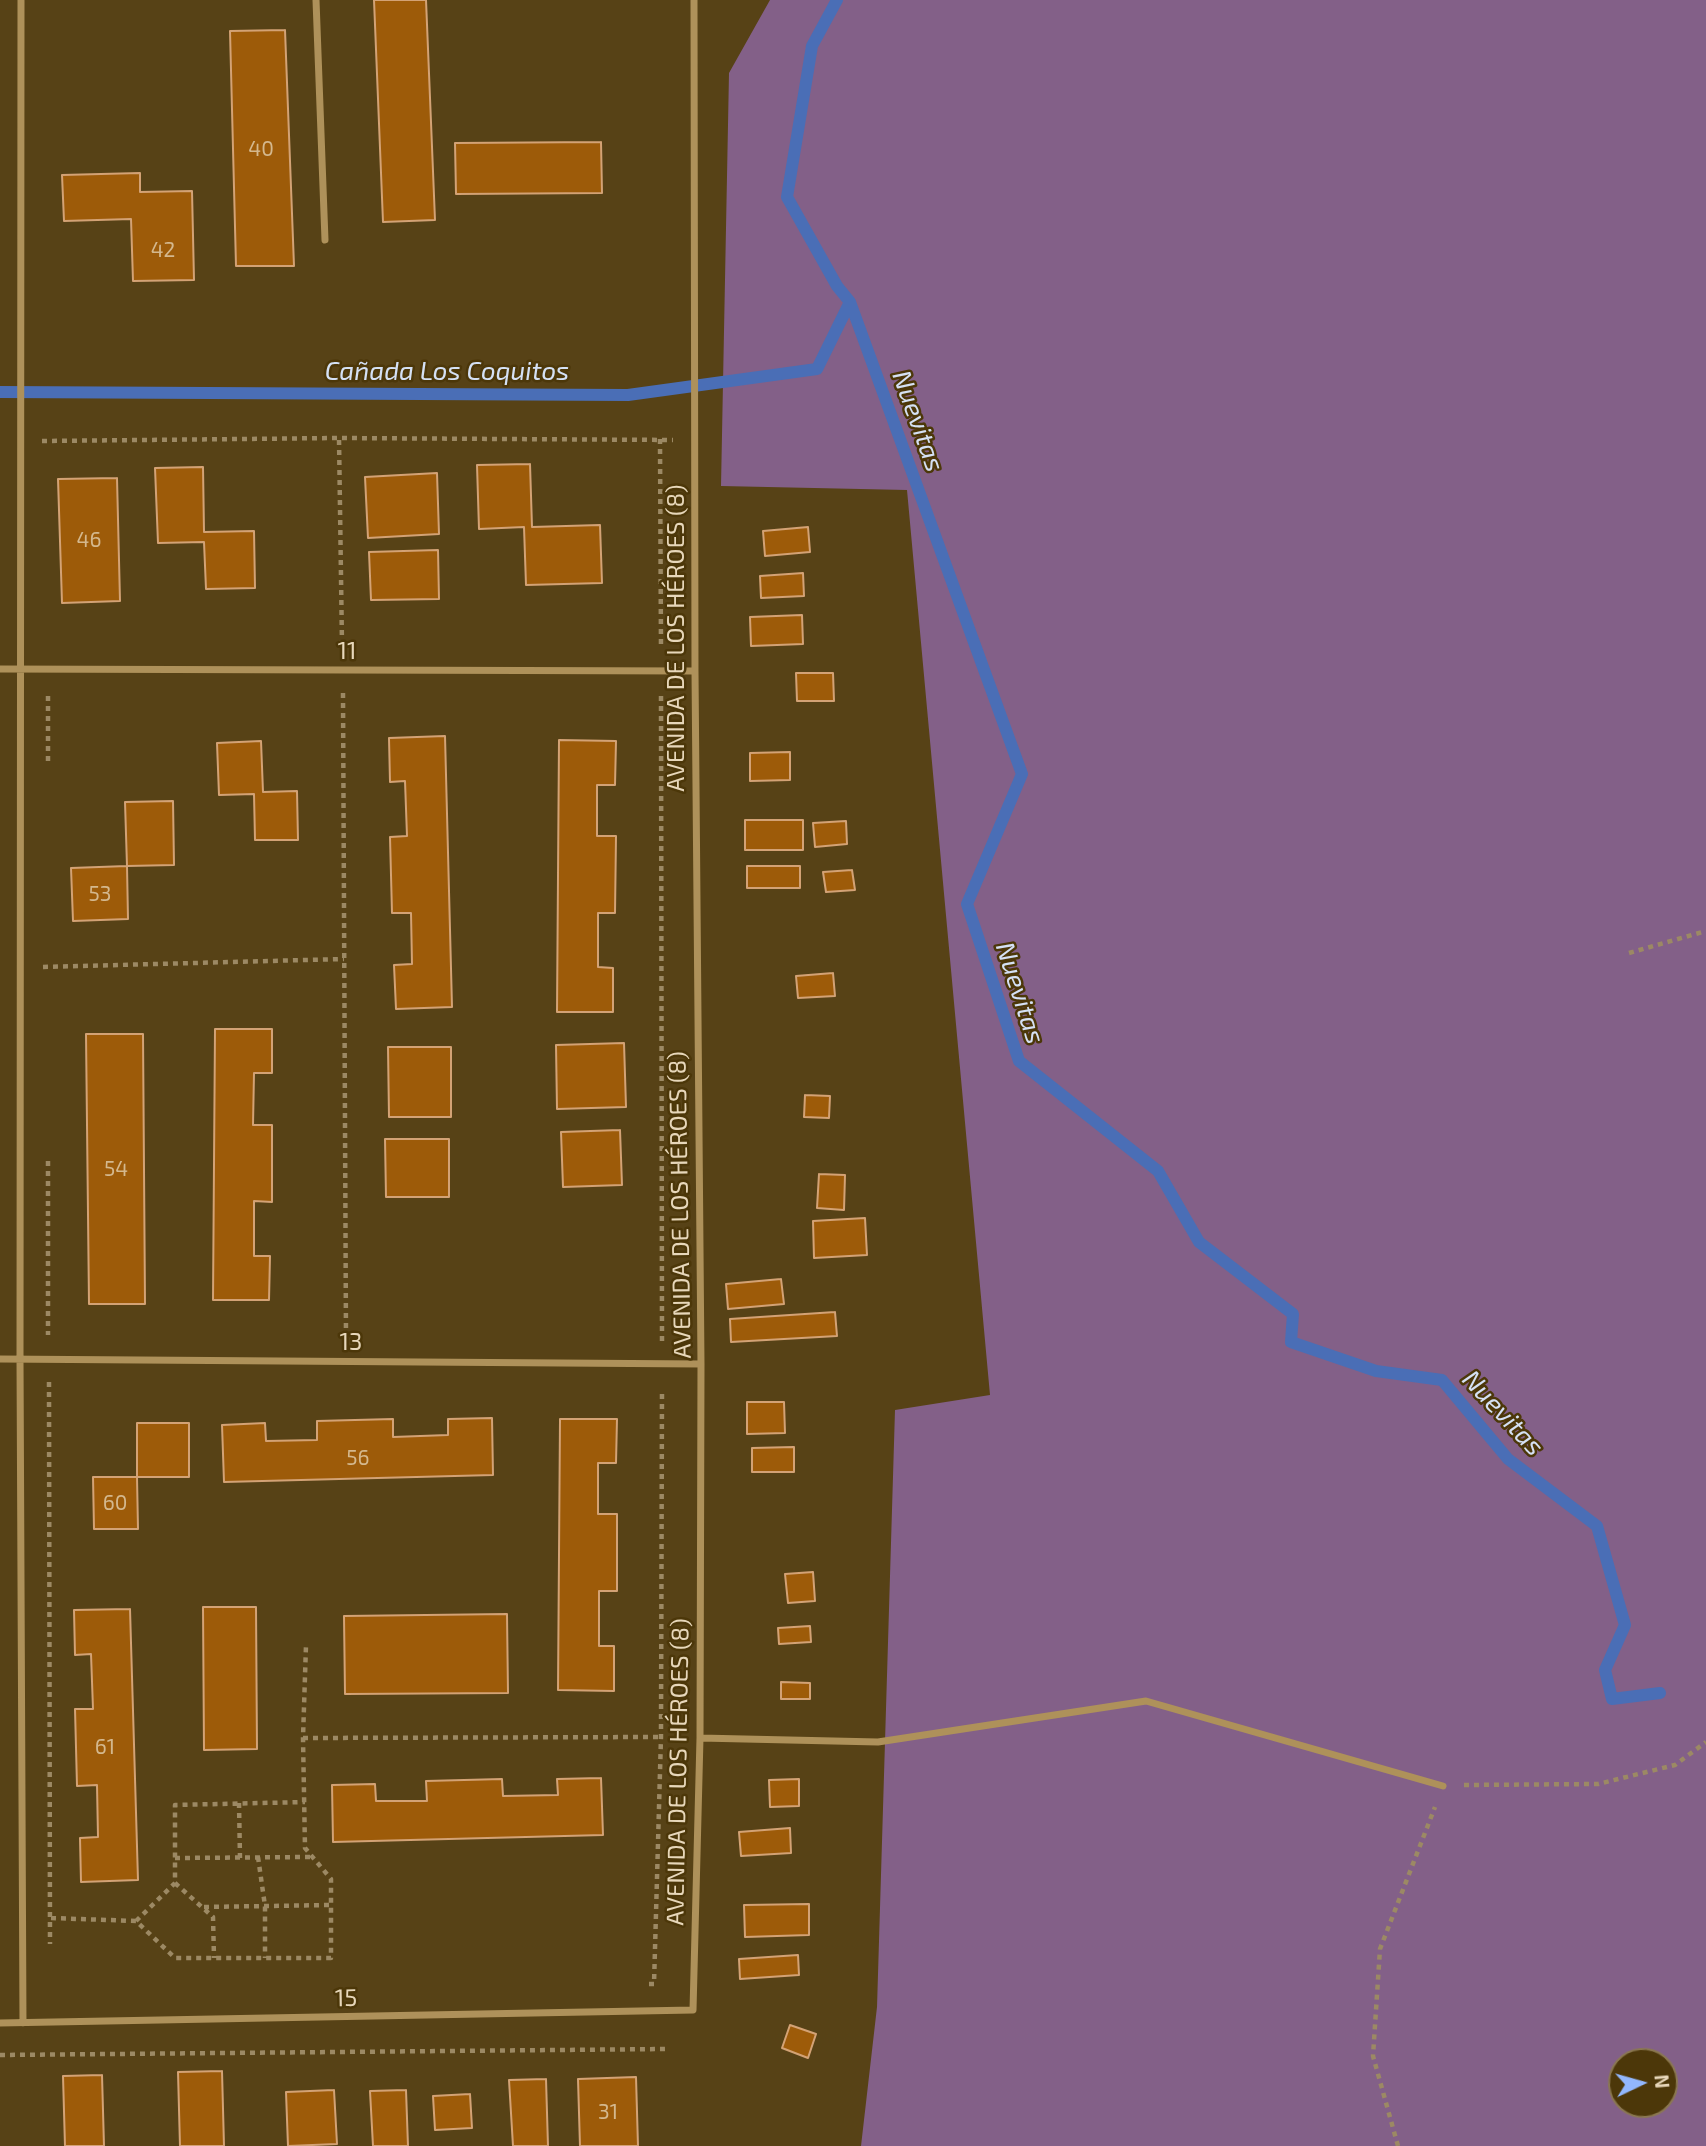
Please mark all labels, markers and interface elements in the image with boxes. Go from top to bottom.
house number: 40 [248,136,274,162]
house number: 42 [151,237,175,263]
water label: Cañada Los Coquitos [325,355,569,387]
water label: Nuevitas [885,366,951,476]
street label: AVENIDA DE LOS HÉROES (8) [662,484,690,792]
house number: 46 [77,527,101,553]
street label: 11 [337,637,357,665]
house number: 53 [89,881,111,907]
water label: Nuevitas [989,938,1051,1048]
street label: AVENIDA DE LOS HÉROES (8) [663,1051,697,1359]
house number: 54 [104,1156,128,1182]
street label: 13 [340,1328,362,1356]
water label: Nuevitas [1456,1364,1550,1462]
house number: 56 [346,1445,370,1471]
house number: 60 [103,1490,127,1516]
street label: AVENIDA DE LOS HÉROES (8) [661,1618,695,1926]
house number: 61 [95,1734,115,1760]
street label: 15 [335,1983,357,2013]
north arrow [1608,2048,1678,2118]
text: N [1650,2073,1674,2089]
house number: 31 [598,2099,618,2125]

